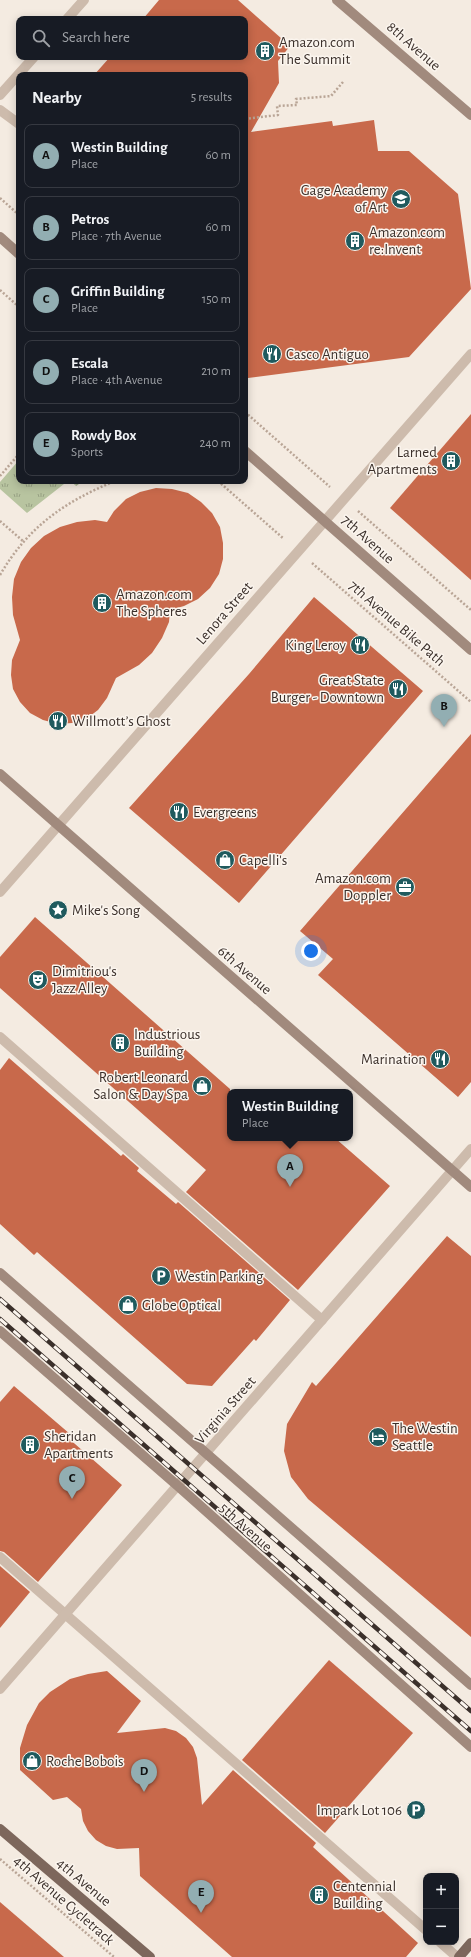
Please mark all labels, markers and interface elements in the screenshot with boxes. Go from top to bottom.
search box [16,16,248,60]
street label: 8th Avenue [384,19,444,74]
icon: search [30,27,52,49]
text: Search here [62,30,130,45]
place label: Amazon.com The Summit [279,35,355,67]
building icon: Amazon.com The Summit [254,40,276,62]
text: Nearby [32,89,82,106]
text: 5 results [191,91,232,104]
text: Westin Building [71,140,167,155]
text: A [42,149,50,162]
text: 60 m [205,149,231,162]
text: Place [71,158,98,171]
place label: Gage Academy of Art [301,183,388,215]
school or university icon: Gage Academy of Art [390,188,412,210]
text: Petros [71,212,109,227]
text: B [42,221,50,234]
text: 60 m [205,221,231,234]
place label: Amazon.com re:Invent [369,225,445,257]
text: Place · 7th Avenue [71,230,162,243]
building icon: Amazon.com re:Invent [344,230,366,252]
text: Griffin Building [71,284,164,299]
text: C [43,293,49,306]
text: 150 m [202,293,231,306]
text: Place [71,302,98,315]
restaurant icon: Casco Antiguo [261,343,283,365]
place label: Casco Antiguo [286,347,369,362]
text: Escala [71,356,108,371]
text: D [42,365,50,378]
text: 210 m [201,365,231,378]
text: Place · 4th Avenue [71,374,162,387]
text: Rowdy Box [71,428,136,443]
text: E [43,437,49,450]
text: 240 m [199,437,231,450]
place label: Larned Apartments [368,445,437,477]
text: Sports [71,446,103,459]
building icon: Larned Apartments [440,450,462,472]
street label: 7th Avenue [338,512,397,567]
street label: 7th Avenue Bike Path [346,578,448,669]
street label: Lenora Street [193,579,256,647]
place label: Amazon.com The Spheres [116,587,192,619]
building icon: Amazon.com The Spheres [91,592,113,614]
restaurant icon: King Leroy [349,634,371,656]
place label: King Leroy [285,638,347,653]
place label: Great State Burger - Downtown [271,673,384,705]
restaurant icon: Great State Burger - Downtown [387,678,409,700]
pin: B [431,694,457,727]
restaurant icon: Willmott’s Ghost [47,710,69,732]
place label: Willmott’s Ghost [72,714,171,729]
restaurant icon: Evergreens [168,801,190,823]
place label: Evergreens [193,805,257,820]
shop icon: Capelli's [214,849,236,871]
place label: Capelli's [239,853,287,868]
place label: Amazon.com Doppler [315,871,391,903]
office icon: Amazon.com Doppler [394,876,416,898]
place icon: Mike's Song [47,899,69,921]
place label: Mike's Song [72,903,141,918]
your location [301,941,321,961]
street label: 6th Avenue [215,943,274,998]
place label: Dimitriou's Jazz Alley [52,964,117,996]
theatre icon: Dimitriou's Jazz Alley [27,969,49,991]
place label: Industrious Building [134,1027,200,1059]
building icon: Industrious Building [109,1032,131,1054]
restaurant icon: Marination [429,1048,451,1070]
place label: Marination [361,1052,426,1067]
place label: Robert Leonard Salon & Day Spa [93,1070,188,1102]
shop icon: Robert Leonard Salon & Day Spa [191,1075,213,1097]
popup [227,1089,353,1141]
text: Westin Building [242,1099,338,1114]
text: Place [242,1117,269,1130]
pin: A [277,1154,303,1187]
parking icon: Westin Parking [150,1265,172,1287]
place label: Westin Parking [175,1269,264,1284]
shop icon: Globe Optical [117,1294,139,1316]
place label: Globe Optical [142,1298,221,1313]
street label: Virginia Street [192,1374,259,1447]
place label: The Westin Seattle [392,1421,458,1453]
hotel icon: The Westin Seattle [367,1426,389,1448]
place label: Sheridan Apartments [44,1429,113,1461]
building icon: Sheridan Apartments [19,1434,41,1456]
pin: C [59,1466,85,1499]
street label: 5th Avenue [216,1500,275,1555]
shop icon: Roche Bobois [21,1750,43,1772]
place label: Roche Bobois [46,1754,124,1769]
pin: D [131,1759,157,1792]
parking icon: Impark Lot 106 [405,1799,427,1821]
place label: Impark Lot 106 [317,1803,402,1818]
street label: 4th Avenue Cycletrack [11,1853,117,1948]
street label: 4th Avenue [54,1855,114,1909]
map controls [423,1873,459,1945]
button: + [423,1873,459,1909]
place label: Centennial Building [333,1879,396,1911]
pin: E [188,1880,214,1913]
building icon: Centennial Building [308,1884,330,1906]
button: − [423,1909,459,1945]

